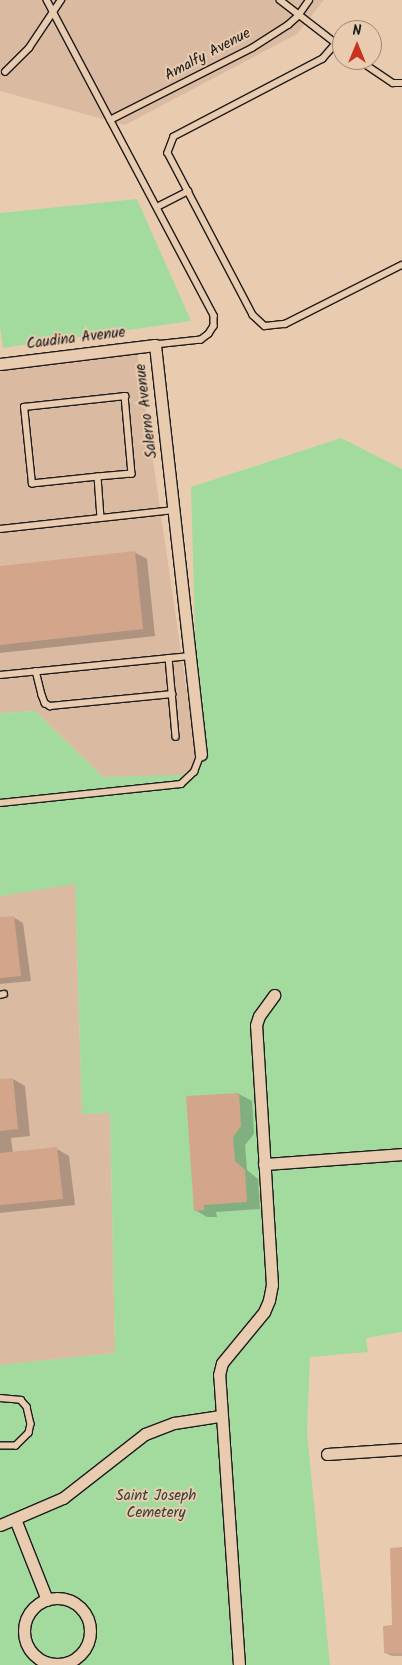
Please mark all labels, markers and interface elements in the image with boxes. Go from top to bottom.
north arrow [332,20,382,70]
text: N [353,20,361,42]
street label: Amalfy Avenue [162,25,254,85]
street label: Caudina Avenue [26,324,126,354]
street label: Salerno Avenue [132,363,162,459]
park label: Saint Joseph Cemetery [116,1487,196,1522]

